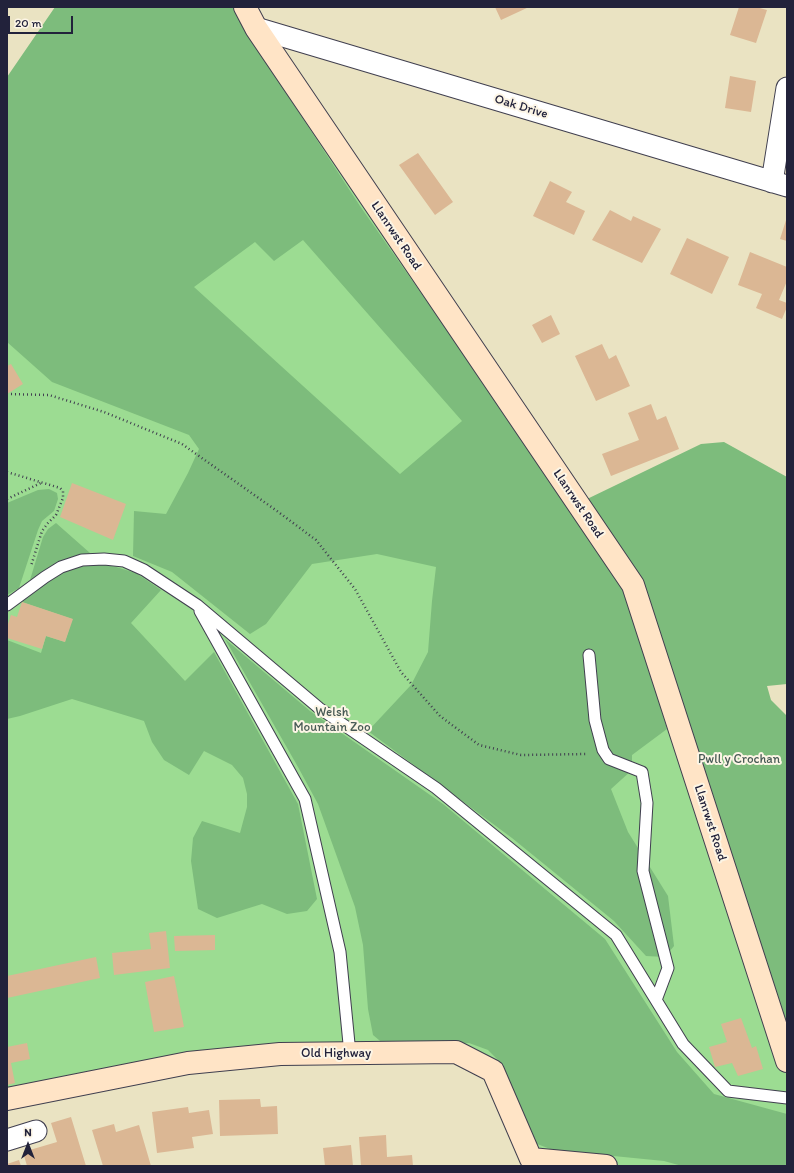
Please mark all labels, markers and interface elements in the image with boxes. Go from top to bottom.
scale bar [10,8,75,34]
text: 20 m [15,16,42,30]
street label: Oak Drive [492,91,550,123]
street label: Llanrwst Road [367,199,425,273]
street label: Llanrwst Road [549,467,607,541]
park label: Welsh Mountain Zoo [293,705,371,736]
park label: Pwll y Crochan [698,752,780,768]
street label: Llanrwst Road [690,783,730,863]
street label: Old Highway [301,1046,371,1062]
north arrow [8,1125,48,1165]
text: N [24,1126,32,1139]

